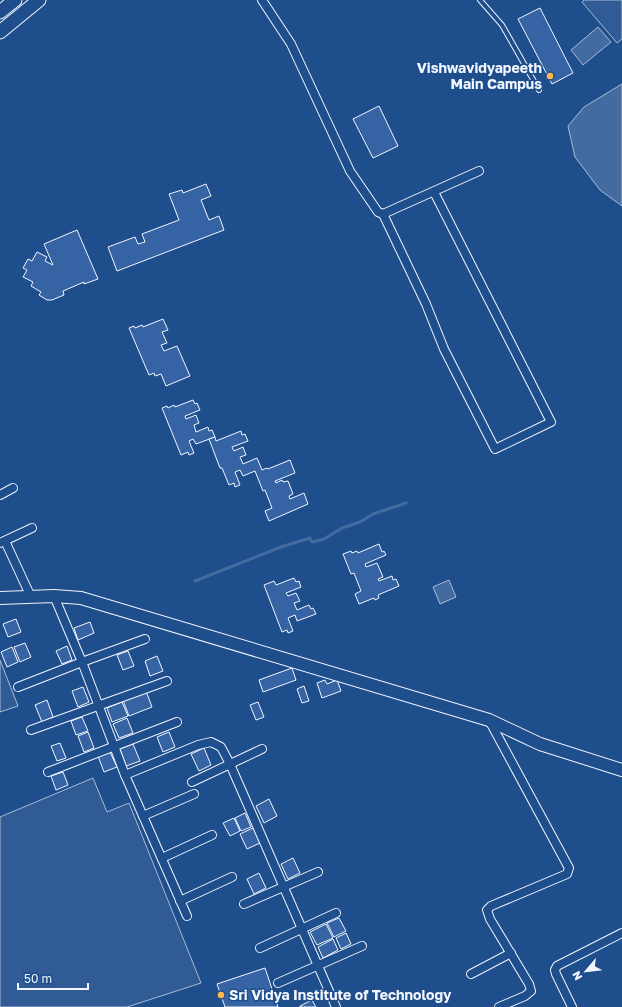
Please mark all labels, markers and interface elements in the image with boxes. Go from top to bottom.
place label: Vishwavidyapeeth Main Campus [417,59,542,92]
marker: Vishwavidyapeeth Main Campus [545,71,555,81]
north arrow [566,951,606,991]
scale bar [18,965,88,991]
text: N [569,969,584,983]
text: 50 m [24,971,52,986]
place label: Sri Vidya Institute of Technology [229,986,452,1003]
marker: Sri Vidya Institute of Technology [216,990,226,1000]

